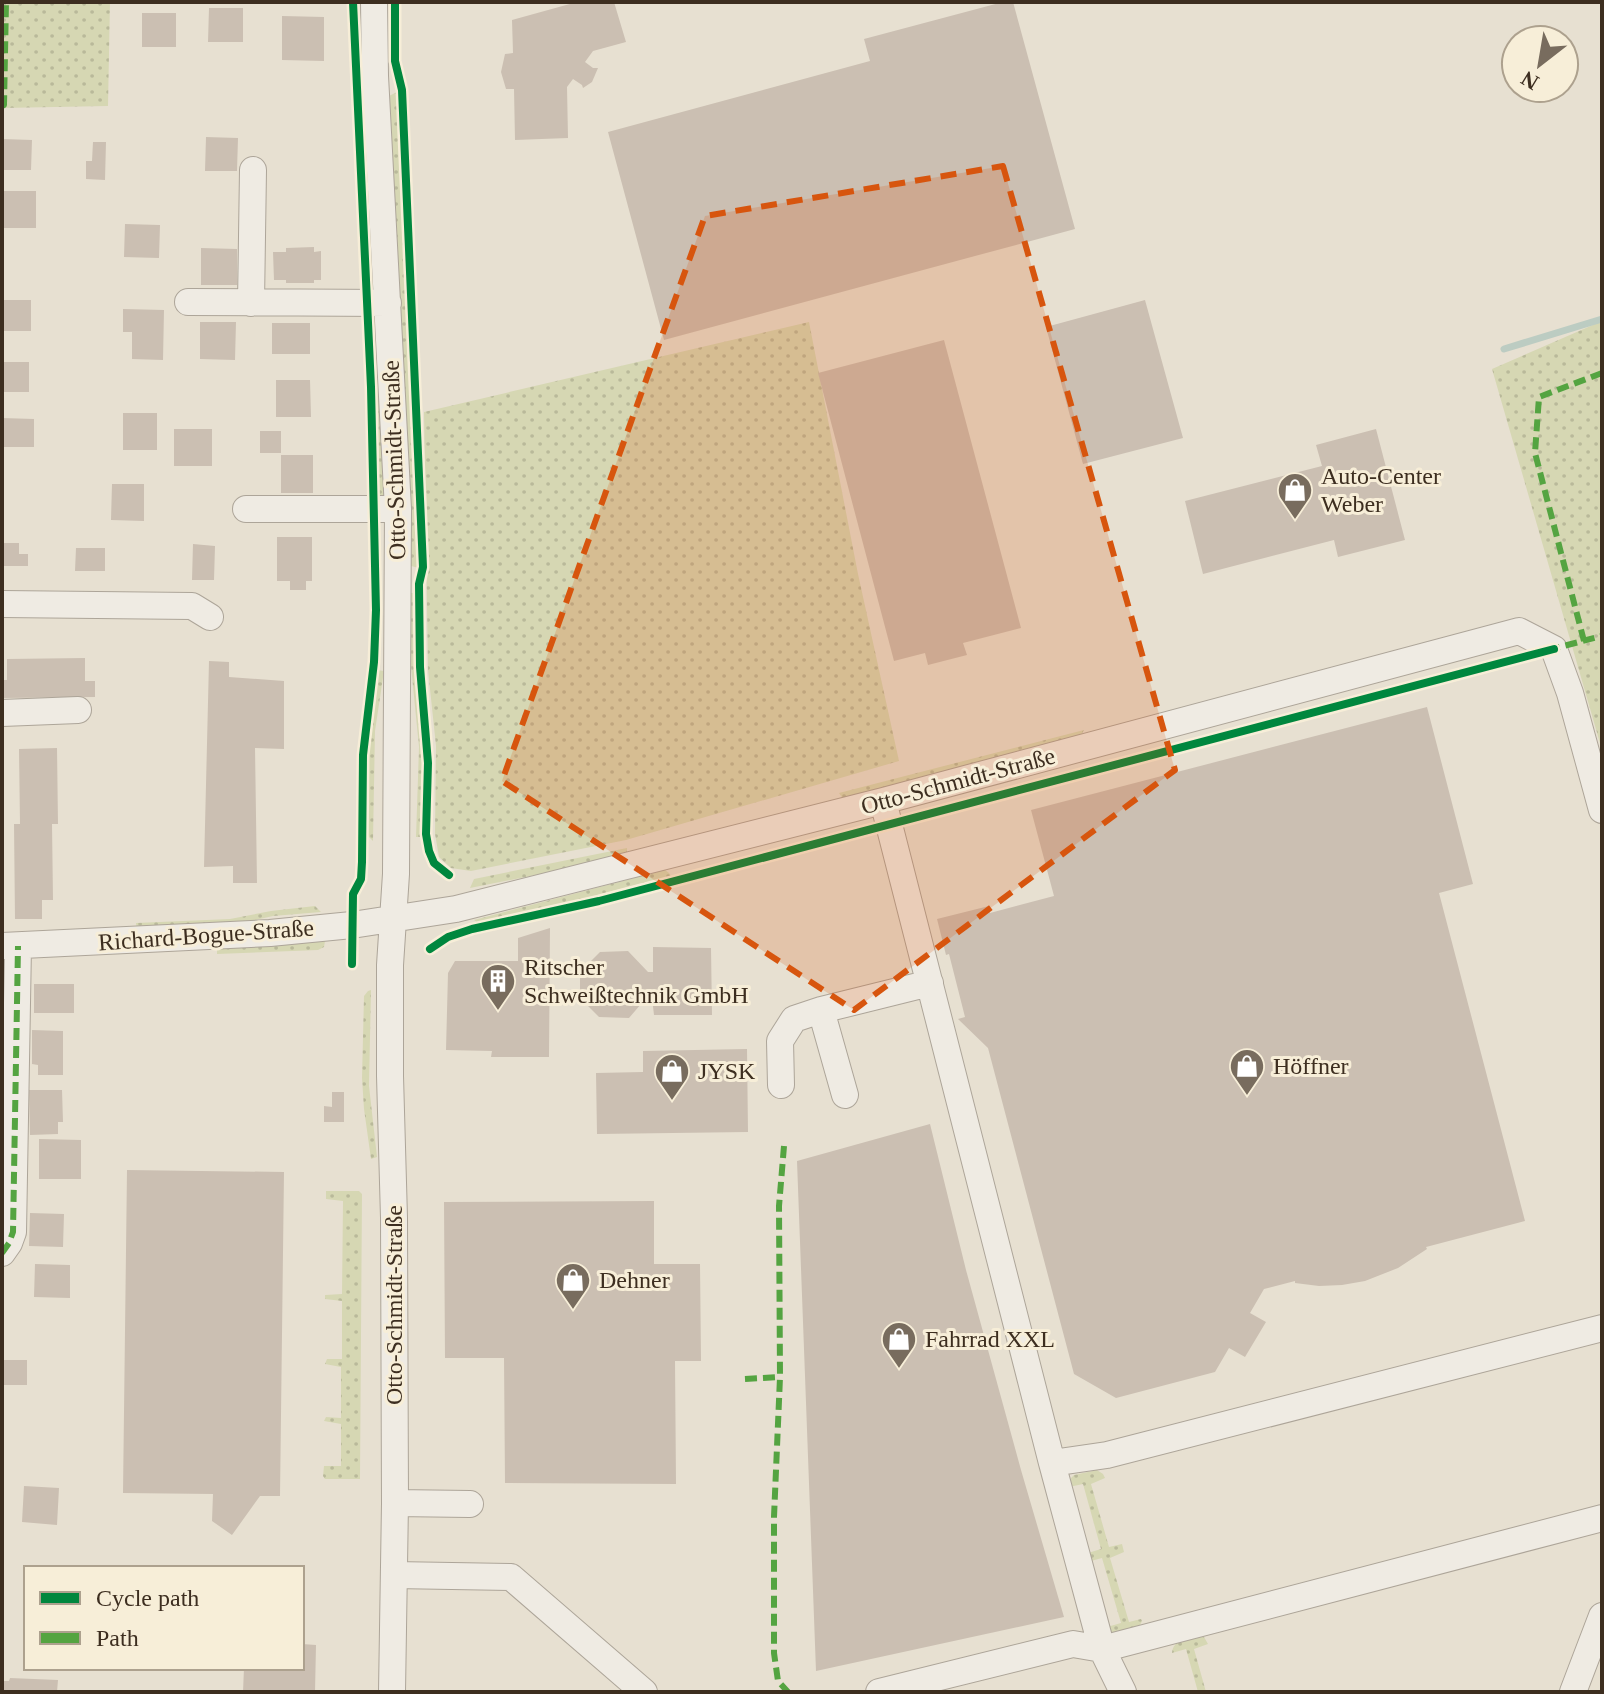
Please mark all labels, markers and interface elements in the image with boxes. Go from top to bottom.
north arrow [1500,24,1580,104]
text: N [1517,66,1543,96]
street label: Otto-Schmidt-Straße [378,360,410,560]
place label: Auto-Center Weber [1321,463,1441,517]
shop icon: Auto-Center Weber [1276,471,1314,521]
street label: Otto-Schmidt-Straße [858,743,1058,819]
street label: Richard-Bogue-Straße [97,915,315,955]
place label: Ritscher Schweißtechnik GmbH [524,954,749,1008]
building icon: Ritscher Schweißtechnik GmbH [479,962,517,1012]
shop icon: Höffner [1228,1047,1266,1097]
shop icon: JYSK [653,1052,691,1102]
place label: Höffner [1273,1053,1349,1079]
place label: JYSK [698,1058,756,1084]
street label: Otto-Schmidt-Straße [381,1205,407,1405]
shop icon: Dehner [554,1261,592,1311]
place label: Dehner [599,1267,670,1293]
shop icon: Fahrrad XXL [880,1320,918,1370]
place label: Fahrrad XXL [925,1326,1055,1352]
legend [24,1566,304,1670]
text: Cycle path [96,1585,199,1611]
text: Path [96,1625,139,1651]

